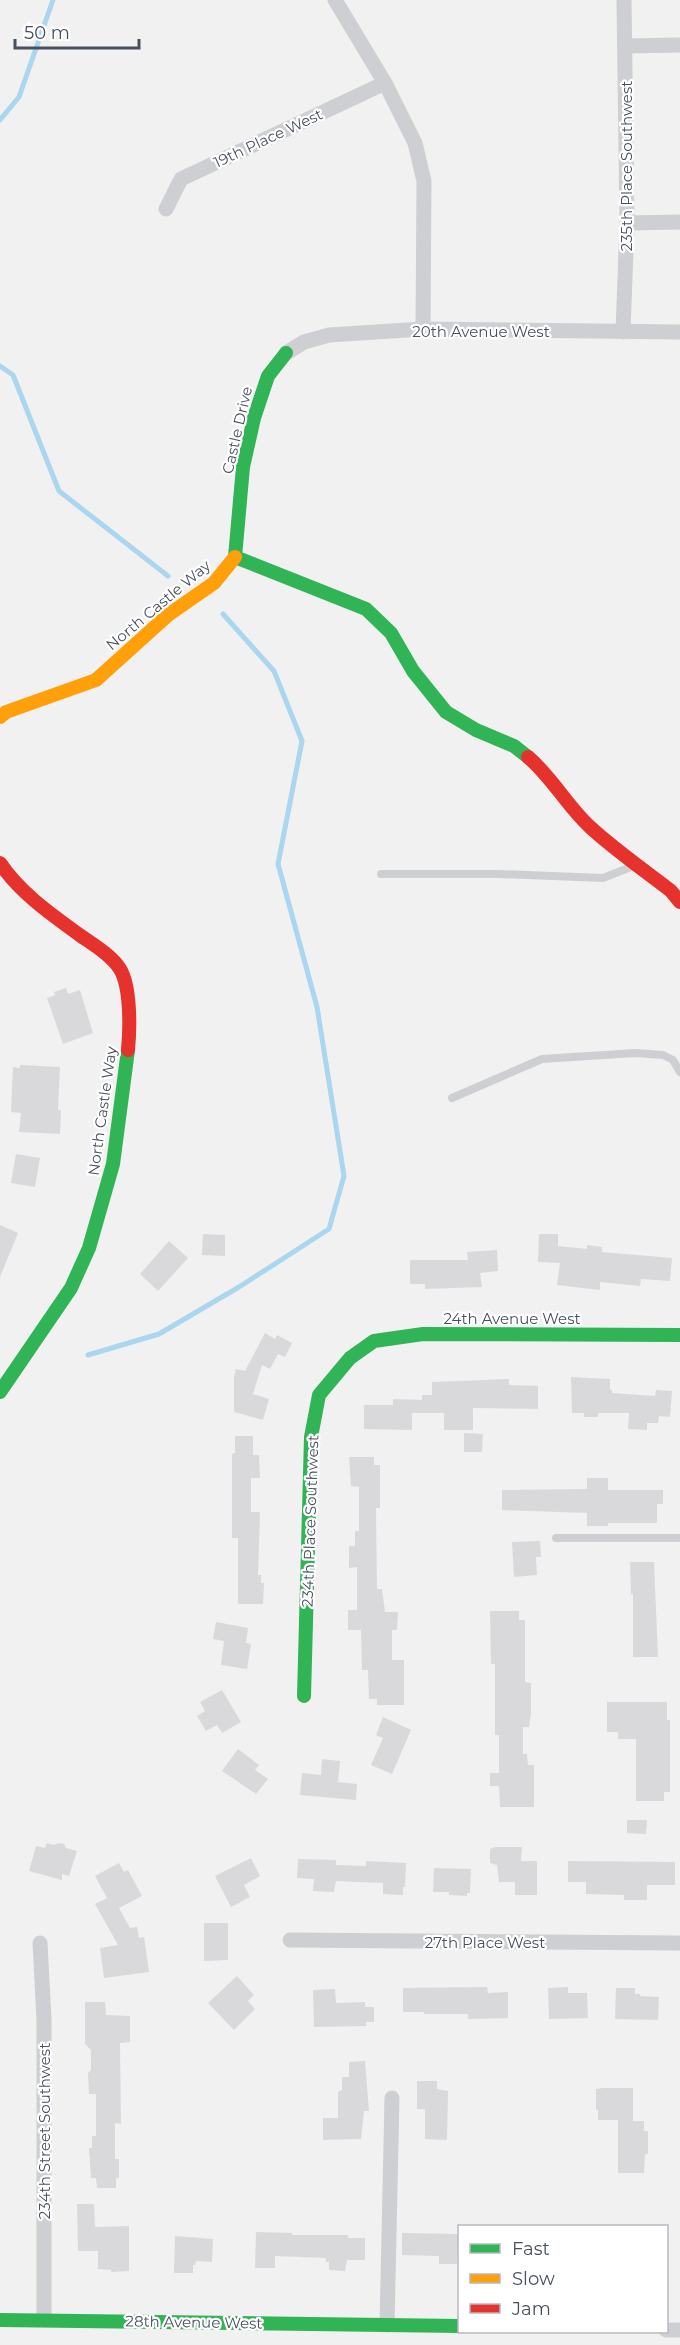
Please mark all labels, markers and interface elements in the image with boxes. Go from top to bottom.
scale bar [15,12,140,50]
text: 50 m [24,22,70,44]
street label: 235th Place Southwest [617,81,636,251]
street label: 19th Place West [210,104,326,172]
street label: 20th Avenue West [412,322,550,341]
street label: Castle Drive [218,384,256,476]
street label: North Castle Way [102,555,215,654]
street label: North Castle Way [84,1044,121,1177]
street label: 24th Avenue West [443,1309,581,1328]
street label: 234th Place Southwest [298,1435,322,1607]
street label: 27th Place West [425,1933,545,1952]
street label: 234th Street Southwest [35,2043,54,2219]
legend [458,2225,668,2333]
text: Fast [512,2238,550,2260]
text: Slow [512,2268,555,2290]
text: Jam [511,2298,551,2320]
street label: 28th Avenue West [125,2311,263,2333]

